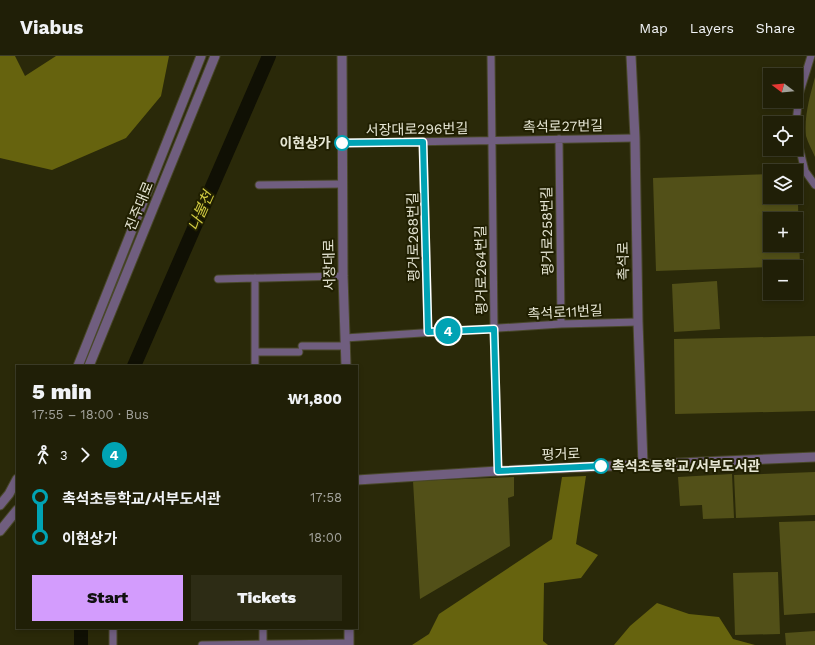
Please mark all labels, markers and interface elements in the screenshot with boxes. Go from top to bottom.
text: Viabus [20,16,83,39]
text: Map [639,20,668,36]
text: Layers [690,20,734,36]
text: Share [756,20,795,36]
north arrow [763,68,803,108]
map controls [763,68,803,300]
button: locate [763,116,803,156]
street label: 촉석로27번길 [523,117,603,135]
street label: 서장대로296번길 [366,120,468,138]
place label: 이현상가 [279,135,331,151]
marker: 이현상가 [334,135,350,151]
button: layers [763,164,803,204]
street label: 진주대로 [122,179,156,233]
water label: 나불천 [184,186,219,234]
street label: 평거로258번길 [538,186,556,276]
street label: 평거로268번길 [404,192,422,282]
button: + [763,212,803,252]
street label: 평거로264번길 [472,225,490,315]
street label: 서장대로 [321,239,337,291]
street label: 촉석로 [615,241,631,280]
button: − [763,260,803,300]
street label: 촉석로11번길 [527,302,603,322]
line badge: 4 [435,318,461,344]
text: 4 [443,323,453,339]
text: 5 min [32,379,92,404]
text: ₩1,800 [287,390,342,408]
text: 17:55 – 18:00 · Bus [32,407,149,422]
icon: walk [32,444,54,466]
icon: forward [74,444,96,466]
street label: 평거로 [541,445,581,463]
text: 4 [110,447,119,463]
text: 3 [60,448,68,463]
marker: 촉석초등학교/서부도서관 [593,458,609,474]
place label: 촉석초등학교/서부도서관 [612,458,760,474]
text: 촉석초등학교/서부도서관 [62,490,221,508]
text: 17:58 [310,490,342,505]
text: 이현상가 [62,530,117,548]
text: 18:00 [309,530,342,545]
button: Start [32,575,183,621]
button: Tickets [191,575,342,621]

